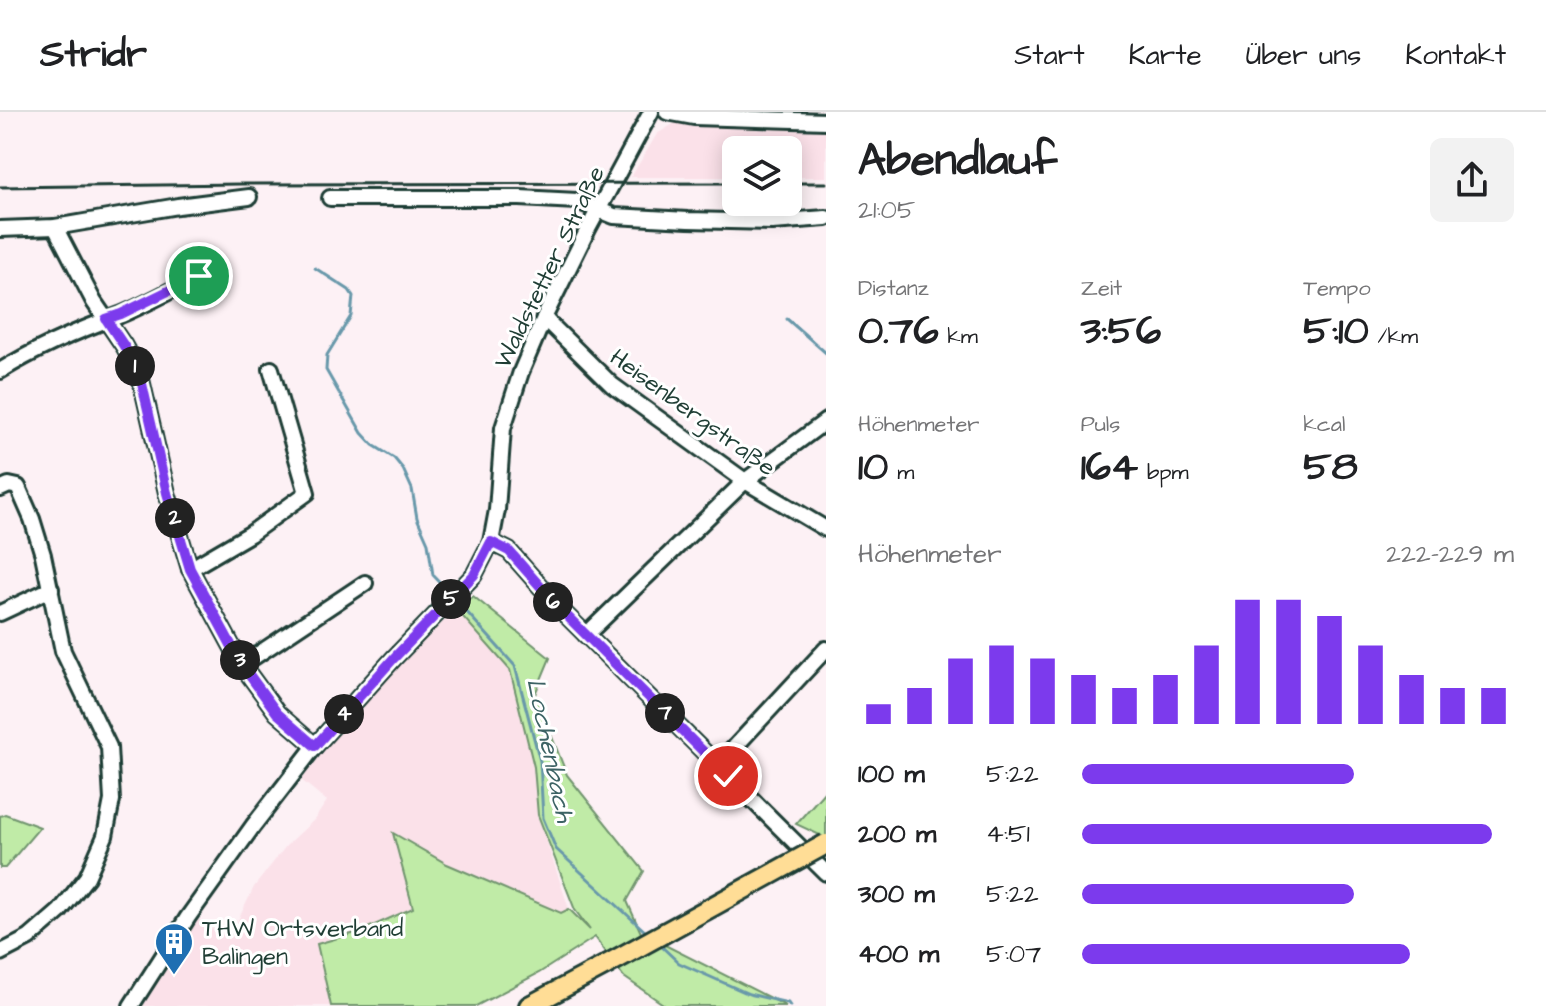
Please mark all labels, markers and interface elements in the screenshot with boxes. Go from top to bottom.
text: Stridr [40,29,147,81]
text: Start [1014,36,1085,75]
text: Karte [1129,36,1202,75]
text: Über uns [1246,36,1361,75]
text: Kontakt [1405,36,1506,75]
text: Abendlauf [858,131,1057,192]
map controls [722,136,802,216]
button: layers [722,136,802,216]
button: share [1430,138,1514,222]
street label: Waldstetter Straße [486,160,614,374]
text: 21:05 [858,192,915,228]
pin [165,242,233,310]
icon: arrive [177,254,221,298]
text: Distanz [858,273,929,304]
text: Zeit [1081,273,1122,304]
text: Tempo [1303,273,1371,304]
text: 0.76 [858,304,939,359]
text: 3:56 [1081,304,1161,359]
text: 5:10 [1303,304,1369,359]
text: km [939,321,978,352]
text: /km [1369,321,1418,352]
street label: Heisenbergstraße [602,341,782,485]
pin: 1 [115,346,155,386]
text: 1 [134,350,136,381]
text: Höhenmeter [858,409,979,440]
text: Puls [1081,409,1120,440]
text: kcal [1303,409,1345,440]
text: 10 [858,440,888,495]
text: 164 [1081,440,1138,495]
text: 58 [1303,440,1358,495]
text: m [888,457,914,488]
text: bpm [1138,457,1189,488]
pin: 2 [155,498,195,538]
text: 2 [169,502,181,533]
text: Höhenmeter [858,536,1002,572]
text: 222–229 m [1386,536,1514,572]
pin: 5 [431,579,471,619]
pin: 6 [533,582,573,622]
text: 5 [443,583,459,614]
text: 6 [546,586,560,617]
pin: 3 [220,640,260,680]
text: 3 [234,644,246,675]
water label: Lochenbach [517,675,583,827]
pin: 7 [645,693,685,733]
pin: 4 [324,694,364,734]
text: 7 [658,697,672,728]
text: 4 [337,698,351,729]
pin [694,742,762,810]
icon: check [706,754,750,798]
text: 100 m [858,756,925,792]
text: 5:22 [986,756,1039,792]
text: 200 m [858,816,936,852]
text: 4:51 [986,816,1030,852]
text: 300 m [858,876,935,912]
text: 5:22 [986,876,1039,912]
place label: THW Ortsverband Balingen [202,912,403,975]
building icon: THW Ortsverband Balingen [153,921,195,976]
text: 400 m [858,936,939,972]
text: 5:07 [986,936,1041,972]

